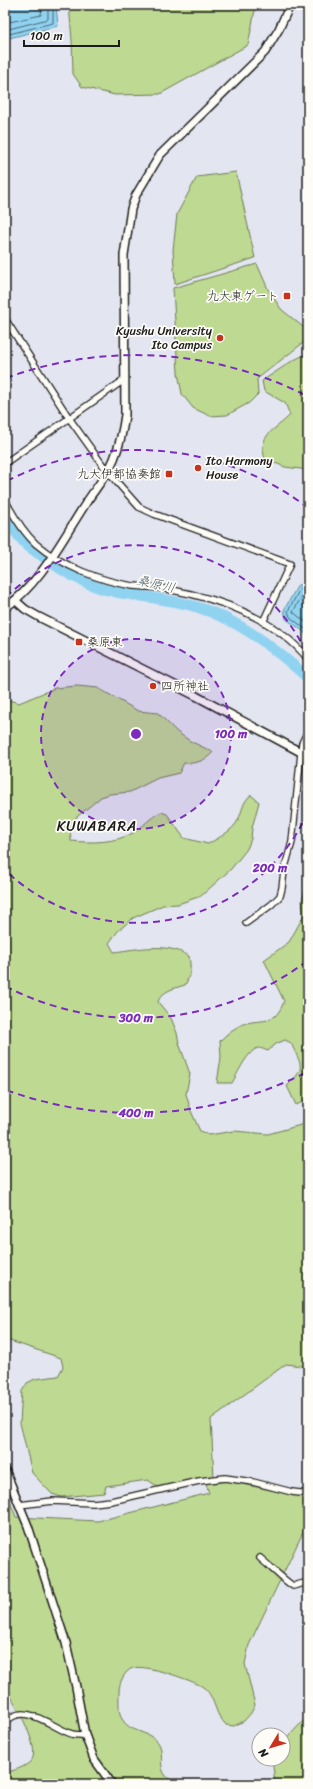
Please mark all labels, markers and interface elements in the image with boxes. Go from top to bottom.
scale bar [24,22,119,48]
text: 100 m [30,25,63,47]
place label: 九大東ゲート [207,285,279,307]
marker: 九大東ゲート [282,291,292,301]
place label: Kyushu University Ito Campus [116,320,213,356]
marker: Kyushu University Ito Campus [215,333,225,343]
place label: Ito Harmony House [205,450,273,486]
place label: 九大伊都協奏館 [77,463,161,485]
marker: Ito Harmony House [193,463,203,473]
marker: 九大伊都協奏館 [164,469,174,479]
water label: 桑原川 [135,569,177,599]
place label: 桑原東 [87,631,123,653]
marker: 桑原東 [74,637,84,647]
place label: 四所神社 [161,675,209,697]
marker: 四所神社 [148,681,158,691]
text: 100 m [215,723,248,745]
centre of rings [129,727,143,741]
district label: KUWABARA [57,814,137,839]
text: 200 m [252,857,288,879]
text: 300 m [118,1007,154,1029]
text: 400 m [117,1102,154,1124]
north arrow [251,1727,291,1767]
text: N [253,1744,274,1762]

